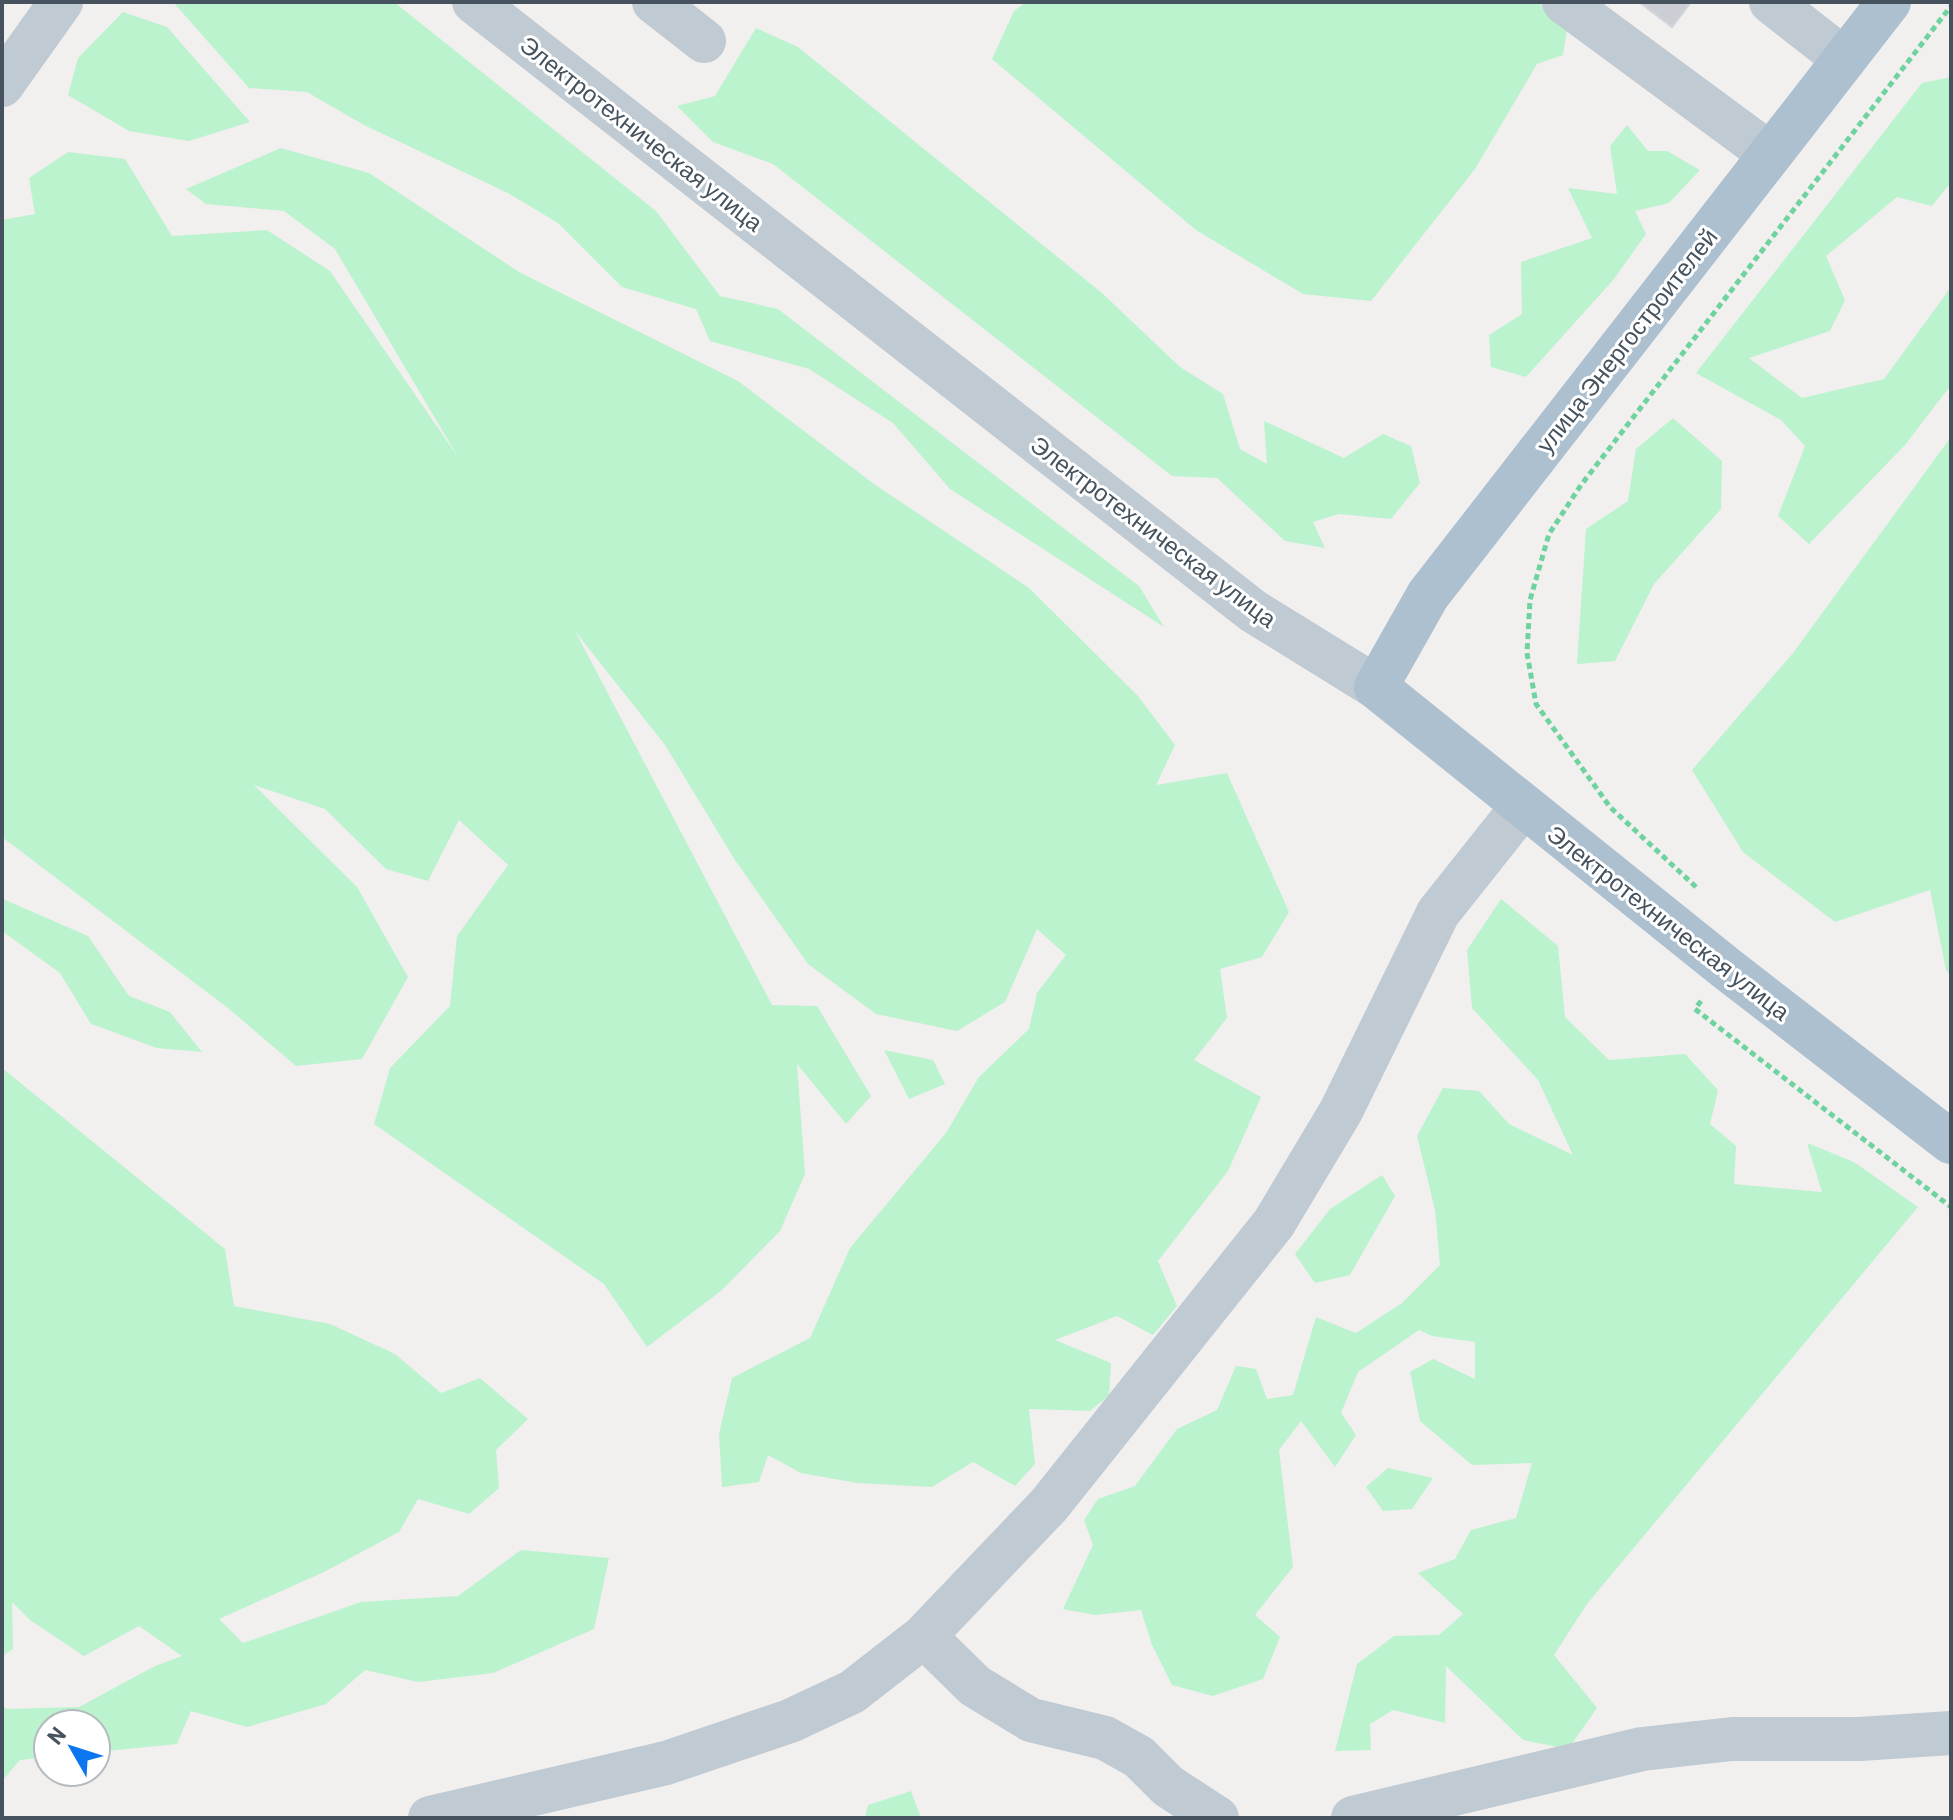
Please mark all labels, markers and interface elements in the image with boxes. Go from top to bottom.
street label: Электротехническая улица [515,29,770,237]
street label: улица Энергостроителей [1529,222,1723,458]
street label: Электротехническая улица [1026,429,1283,633]
street label: Электротехническая улица [1542,818,1797,1026]
north arrow [32,1708,112,1788]
text: N [41,1721,70,1749]

